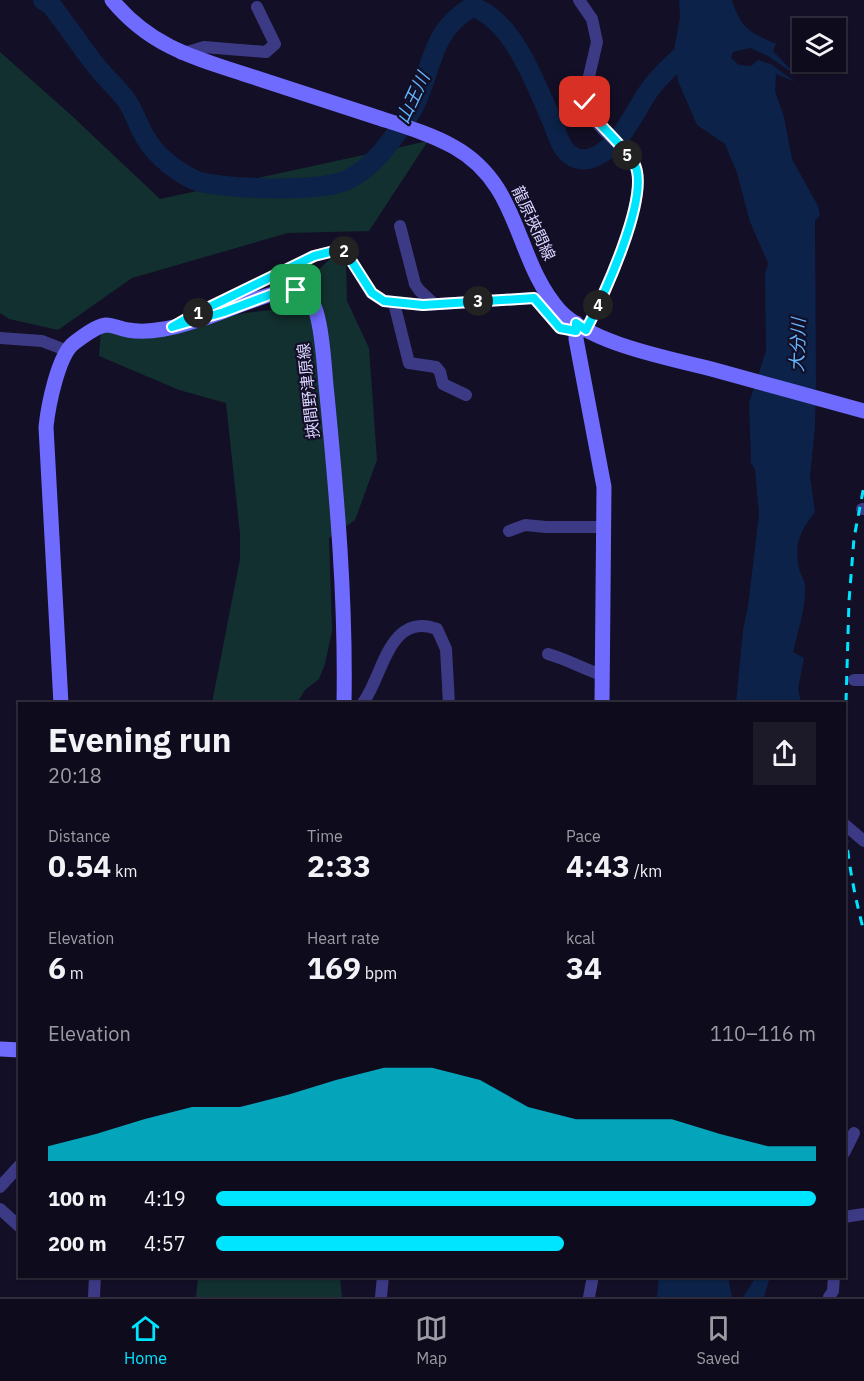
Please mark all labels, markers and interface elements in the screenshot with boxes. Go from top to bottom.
map controls [792,18,846,72]
button: layers [792,18,846,72]
water label: 山王川 [391,67,435,127]
pin [559,76,610,127]
icon: check [568,85,601,118]
pin: 5 [612,140,642,170]
text: 5 [622,145,632,165]
street label: 龍原挾間線 [508,183,560,263]
pin: 2 [329,236,359,266]
text: 2 [339,241,349,261]
pin [270,264,321,315]
icon: arrive [279,273,312,306]
pin: 3 [463,286,493,316]
pin: 4 [583,290,613,320]
text: 3 [473,291,483,311]
text: 4 [593,295,603,315]
pin: 1 [183,298,213,328]
text: 1 [193,303,203,323]
water label: 大分川 [785,316,810,372]
street label: 挾間野津原線 [293,342,323,440]
text: Evening run [48,718,232,761]
button: share [753,722,816,785]
text: 20:18 [48,762,102,789]
text: Distance [48,826,110,846]
text: Time [307,826,343,846]
text: Pace [566,826,601,846]
text: 0.54 [48,846,111,885]
text: 2:33 [307,846,371,885]
text: 4:43 [566,846,630,885]
text: km [111,861,138,881]
text: /km [630,861,662,881]
text: Elevation [48,928,114,948]
text: Heart rate [307,928,380,948]
text: kcal [566,928,595,948]
text: 6 [48,948,66,987]
text: 169 [307,948,361,987]
text: 34 [566,948,602,987]
text: m [66,963,84,983]
text: bpm [361,963,397,983]
text: Elevation [48,1020,131,1047]
text: 110–116 m [710,1020,816,1047]
text: 100 m [48,1185,107,1212]
text: 4:19 [144,1185,186,1212]
text: 200 m [48,1230,107,1257]
text: 4:57 [144,1230,186,1257]
tab: Home [124,1312,167,1368]
tab: Map [415,1312,448,1368]
tab: Saved [696,1312,740,1368]

